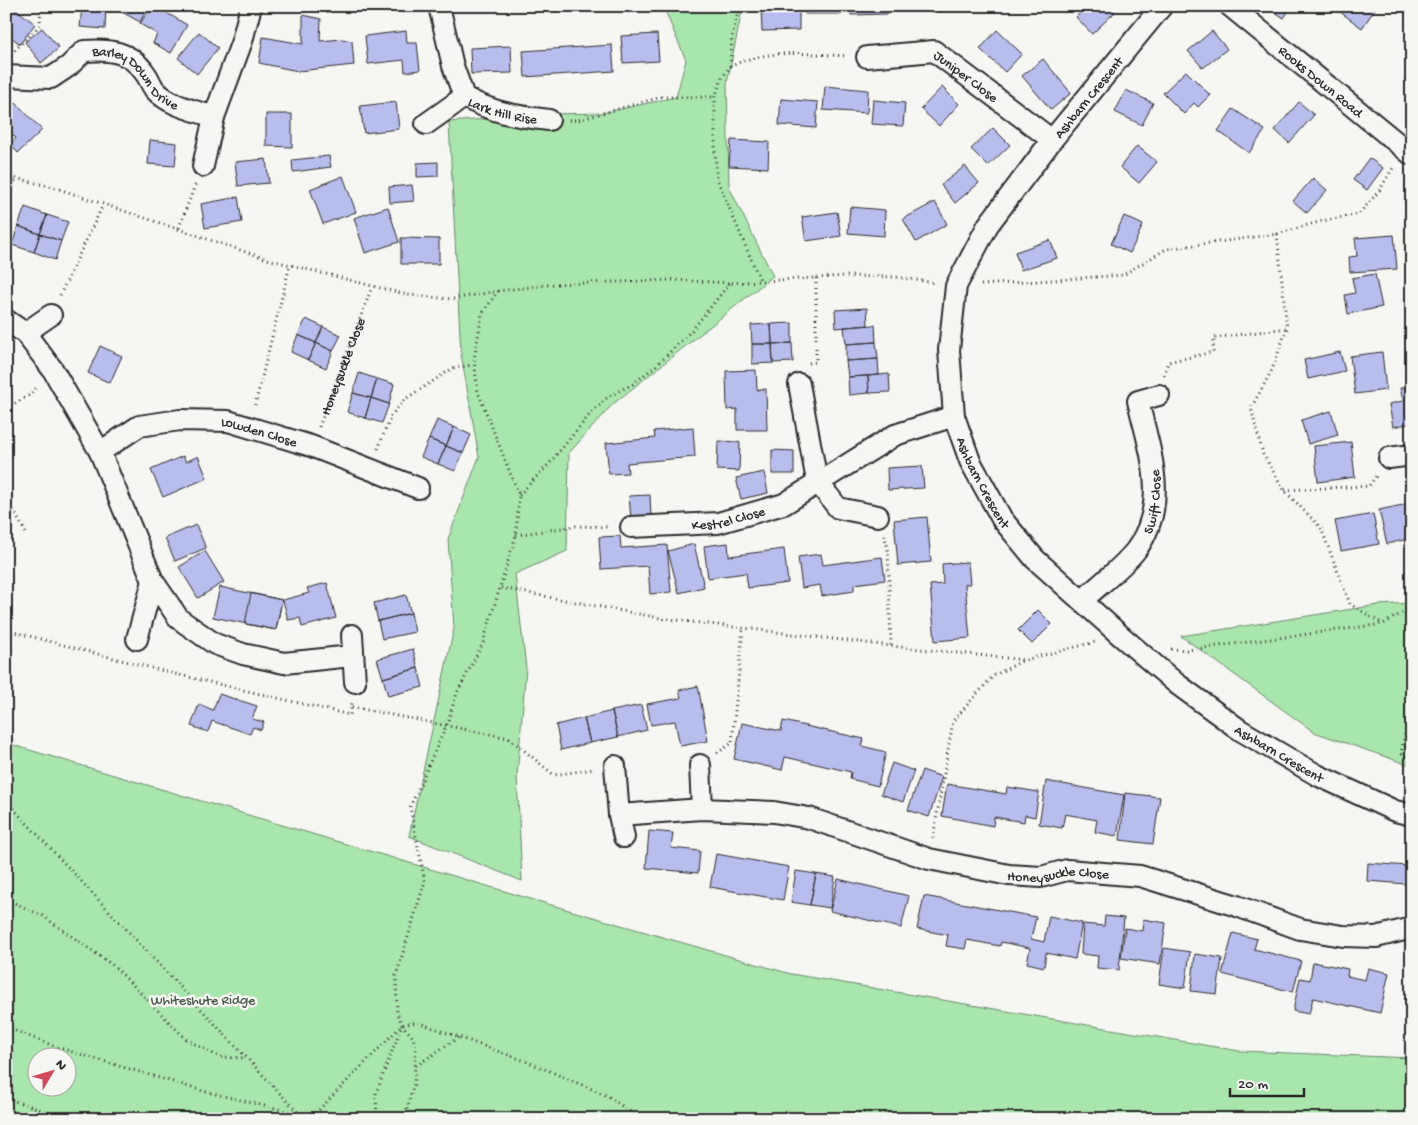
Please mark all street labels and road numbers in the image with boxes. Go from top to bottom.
street label: Rooks Down Road [1274,43,1367,124]
street label: Barley Down Drive [91,44,181,116]
street label: Juniper Close [929,48,1001,108]
street label: Ashbarn Crescent [1052,53,1129,143]
street label: Lark Hill Rise [465,94,539,130]
street label: Honeysuckle Close [318,315,371,418]
street label: Lowden Close [221,415,300,453]
street label: Ashbarn Crescent [951,435,1013,534]
street label: Swift Close [1141,468,1166,537]
street label: Kestrel Close [691,504,768,535]
street label: Ashbarn Crescent [1230,723,1327,788]
street label: Honeysuckle Close [1007,864,1110,888]

